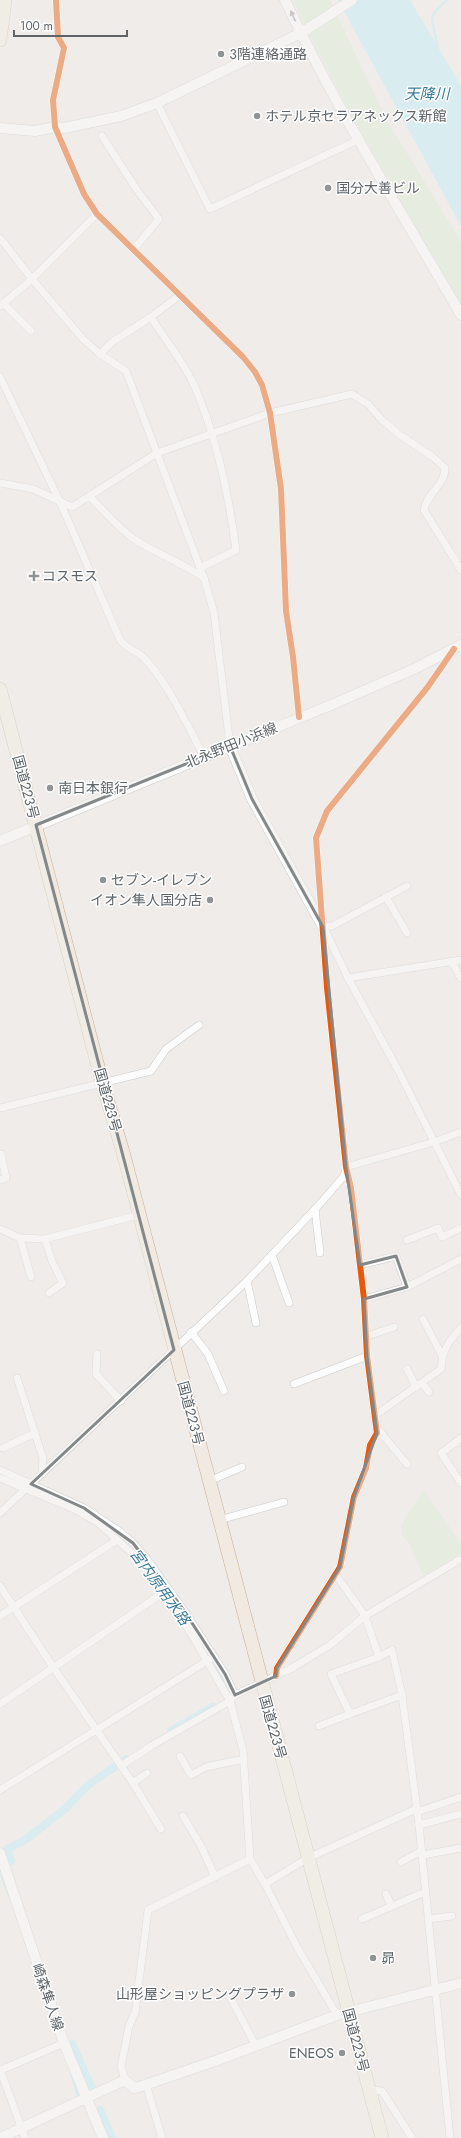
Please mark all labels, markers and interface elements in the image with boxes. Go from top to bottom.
one-way arrow [290,11,296,22]
scale bar [14,12,127,38]
text: 100 m [20,17,53,35]
place label: ３階連絡通路 [229,44,307,64]
marker: ３階連絡通路 [216,49,226,59]
water label: 天降川 [404,83,451,105]
place label: ホテル京セラアネックス新館 [265,106,447,126]
marker: ホテル京セラアネックス新館 [252,111,262,121]
place label: 国分大善ビル [336,178,420,198]
marker: 国分大善ビル [323,183,333,193]
place label: コスモス [42,566,98,586]
marker: コスモス [29,571,39,581]
street label: 北永野田小浜線 [182,717,280,773]
street label: 国道223号 [8,753,44,821]
place label: 南日本銀行 [58,778,128,798]
marker: 南日本銀行 [45,783,55,793]
place label: セブン-イレブン [111,870,212,890]
marker: セブン-イレブン [98,875,108,885]
place label: イオン隼人国分店 [90,890,202,910]
marker: イオン隼人国分店 [205,895,215,905]
street label: 国道223号 [89,1066,127,1134]
street label: 国道223号 [173,1379,209,1447]
water label: 宮内原用水路 [125,1544,197,1631]
street label: 国道223号 [254,1693,292,1761]
place label: 昴 [381,1948,395,1968]
marker: 昴 [368,1953,378,1963]
street label: 崎森隼人線 [27,1961,69,2033]
place label: 山形屋ショッピングプラザ [116,1984,284,2004]
marker: 山形屋ショッピングプラザ [287,1989,297,1999]
street label: 国道223号 [338,2006,374,2074]
place label: ENEOS [289,2043,334,2063]
marker: ENEOS [337,2048,347,2058]

